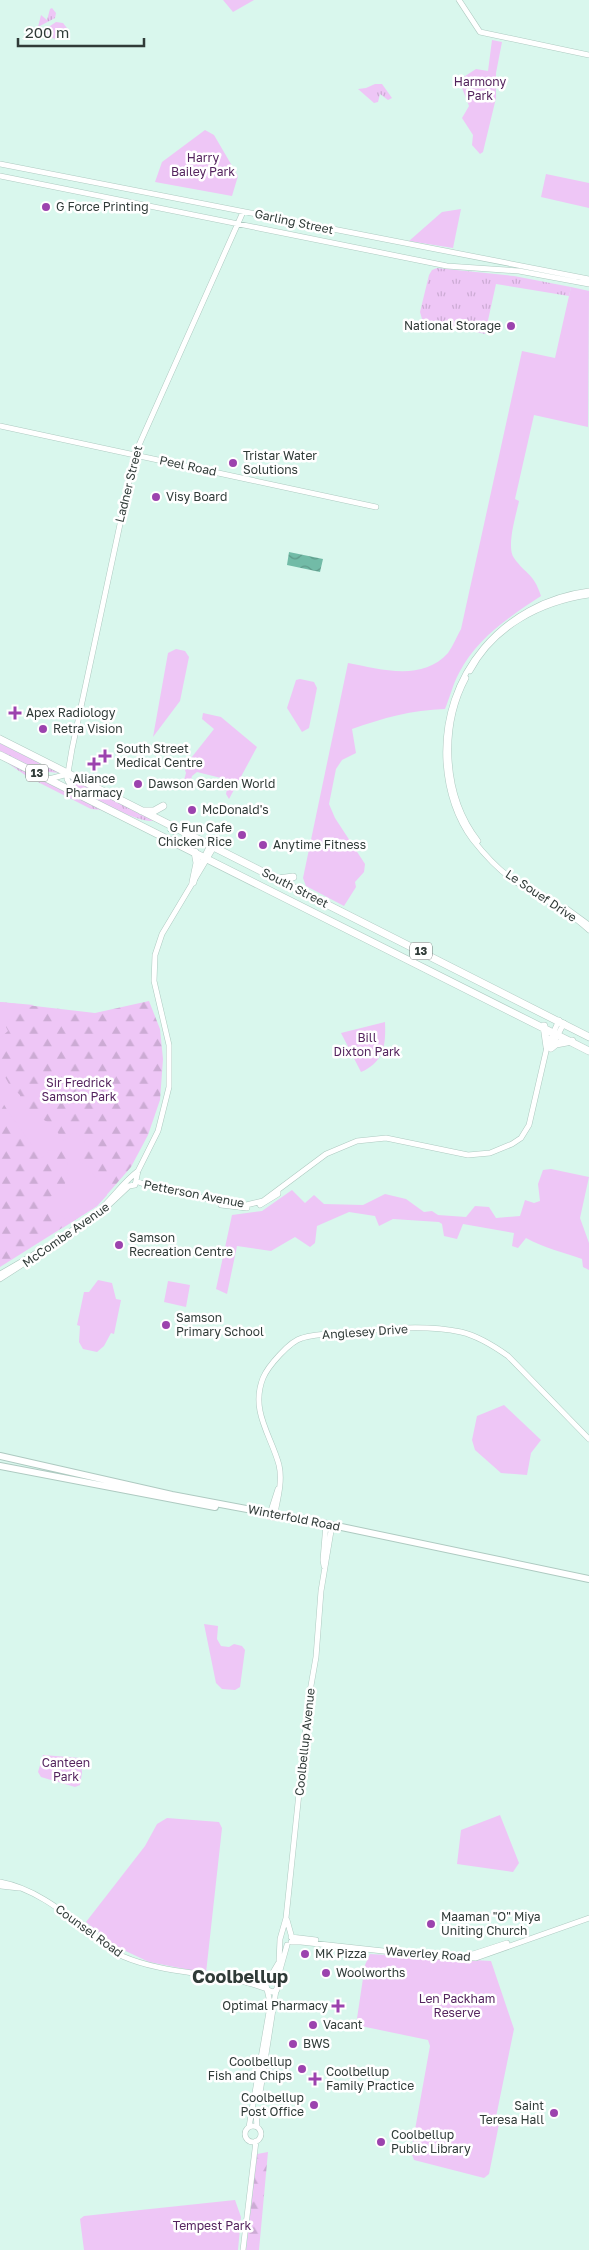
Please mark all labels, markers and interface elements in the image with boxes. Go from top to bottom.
scale bar [18,15,144,47]
text: 200 m [25,23,69,41]
park label: Harmony Park [454,74,506,103]
park label: Harry Bailey Park [171,150,235,179]
place label: G Force Printing [56,199,149,214]
marker: G Force Printing [40,201,52,213]
street label: Garling Street [253,206,335,237]
place label: National Storage [404,318,501,333]
marker: National Storage [505,320,517,332]
street label: Ladner Street [112,444,145,524]
place label: Tristar Water Solutions [243,448,317,477]
street label: Peel Road [158,452,218,479]
marker: Tristar Water Solutions [227,457,239,469]
place label: Visy Board [166,489,227,504]
marker: Visy Board [150,491,162,503]
place label: Apex Radiology [26,705,116,720]
marker: Apex Radiology [8,706,22,720]
place label: Retra Vision [53,721,123,736]
marker: Retra Vision [37,723,49,735]
place label: South Street Medical Centre [116,741,203,770]
marker: South Street Medical Centre [98,749,112,763]
marker: Aliance Pharmacy [88,758,100,770]
road number: 13 [26,764,48,781]
place label: Aliance Pharmacy [65,771,123,800]
place label: Dawson Garden World [148,776,275,791]
marker: Dawson Garden World [132,778,144,790]
place label: McDonald's [202,802,269,817]
marker: McDonald's [186,804,198,816]
place label: G Fun Cafe Chicken Rice [158,820,232,849]
marker: G Fun Cafe Chicken Rice [236,829,248,841]
place label: Anytime Fitness [273,837,366,852]
marker: Anytime Fitness [257,839,269,851]
street label: South Street [259,864,331,911]
street label: Le Souef Drive [503,866,580,925]
road number: 13 [410,942,432,959]
park label: Bill Dixton Park [334,1030,401,1059]
park label: Sir Fredrick Samson Park [41,1075,117,1104]
street label: Petterson Avenue [143,1176,246,1211]
street label: McCombe Avenue [19,1199,112,1270]
place label: Samson Recreation Centre [129,1230,233,1259]
marker: Samson Recreation Centre [113,1239,125,1251]
place label: Samson Primary School [176,1310,264,1339]
marker: Samson Primary School [160,1319,172,1331]
street label: Anglesey Drive [322,1321,408,1342]
street label: Winterfold Road [247,1501,341,1534]
street label: Coolbellup Avenue [291,1687,318,1797]
park label: Canteen Park [42,1755,90,1784]
street label: Counsel Road [53,1901,126,1960]
place label: Maaman "O" Miya Uniting Church [441,1909,541,1938]
marker: Maaman "O" Miya Uniting Church [425,1918,437,1930]
street label: Waverley Road [385,1943,471,1964]
place label: MK Pizza [315,1946,367,1961]
marker: MK Pizza [299,1948,311,1960]
district label: Coolbellup [192,1965,288,1987]
place label: Woolworths [336,1965,405,1980]
marker: Woolworths [320,1967,332,1979]
park label: Len Packham Reserve [419,1991,495,2020]
place label: Optimal Pharmacy [222,1998,328,2013]
marker: Optimal Pharmacy [332,2000,344,2012]
place label: Vacant [323,2017,363,2032]
marker: Vacant [307,2019,319,2031]
place label: BWS [303,2036,330,2051]
marker: BWS [287,2038,299,2050]
place label: Coolbellup Fish and Chips [208,2054,292,2083]
marker: Coolbellup Fish and Chips [296,2063,308,2075]
place label: Coolbellup Family Practice [326,2064,414,2093]
marker: Coolbellup Family Practice [308,2072,322,2086]
place label: Coolbellup Post Office [240,2090,304,2119]
place label: Saint Teresa Hall [479,2098,544,2127]
marker: Coolbellup Post Office [308,2099,320,2111]
marker: Saint Teresa Hall [548,2107,560,2119]
place label: Coolbellup Public Library [391,2127,471,2156]
marker: Coolbellup Public Library [375,2136,387,2148]
park label: Tempest Park [173,2218,251,2233]

